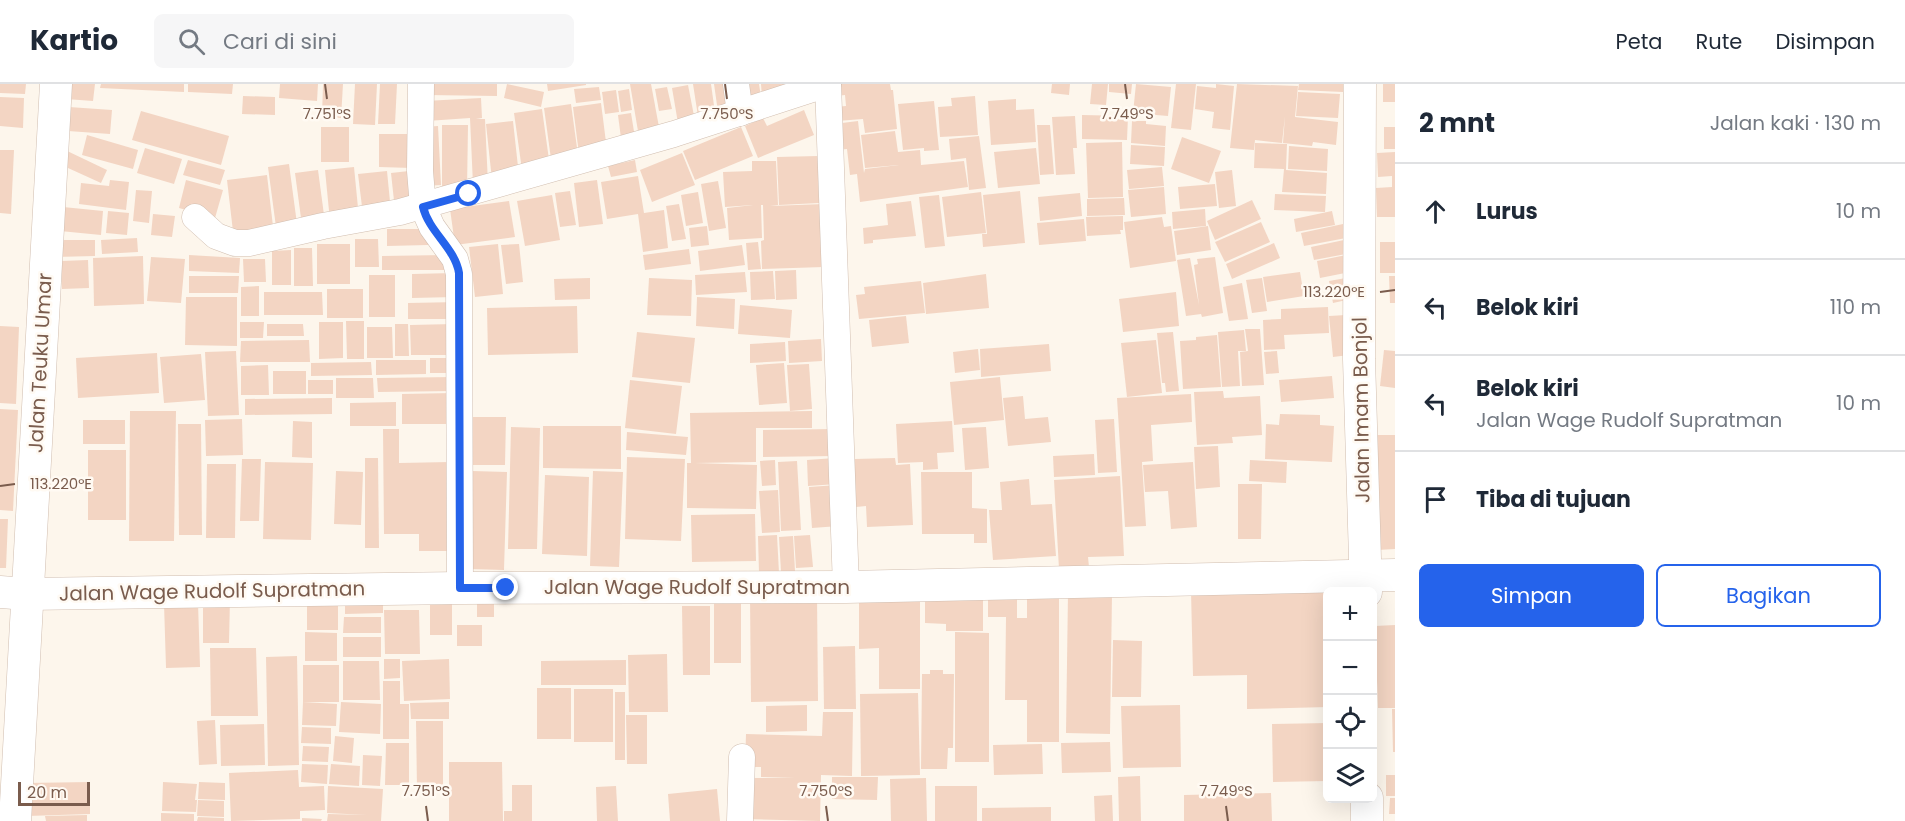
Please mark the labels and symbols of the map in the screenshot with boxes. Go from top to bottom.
text: 7.751°S [303,103,351,124]
text: 7.750°S [700,103,754,124]
text: 7.749°S [1100,103,1154,124]
route start [455,180,481,206]
street label: Jalan Teuku Umar [21,272,59,454]
text: 113.220°E [1303,281,1365,302]
street label: Jalan Imam Bonjol [1345,317,1377,503]
text: 113.220°E [30,473,92,494]
street label: Jalan Wage Rudolf Supratman [544,573,850,601]
street label: Jalan Wage Rudolf Supratman [59,574,365,608]
route end [492,574,518,600]
scale bar [18,779,90,806]
text: 7.751°S [402,780,450,801]
text: 7.750°S [799,780,853,801]
text: 7.749°S [1199,780,1253,801]

